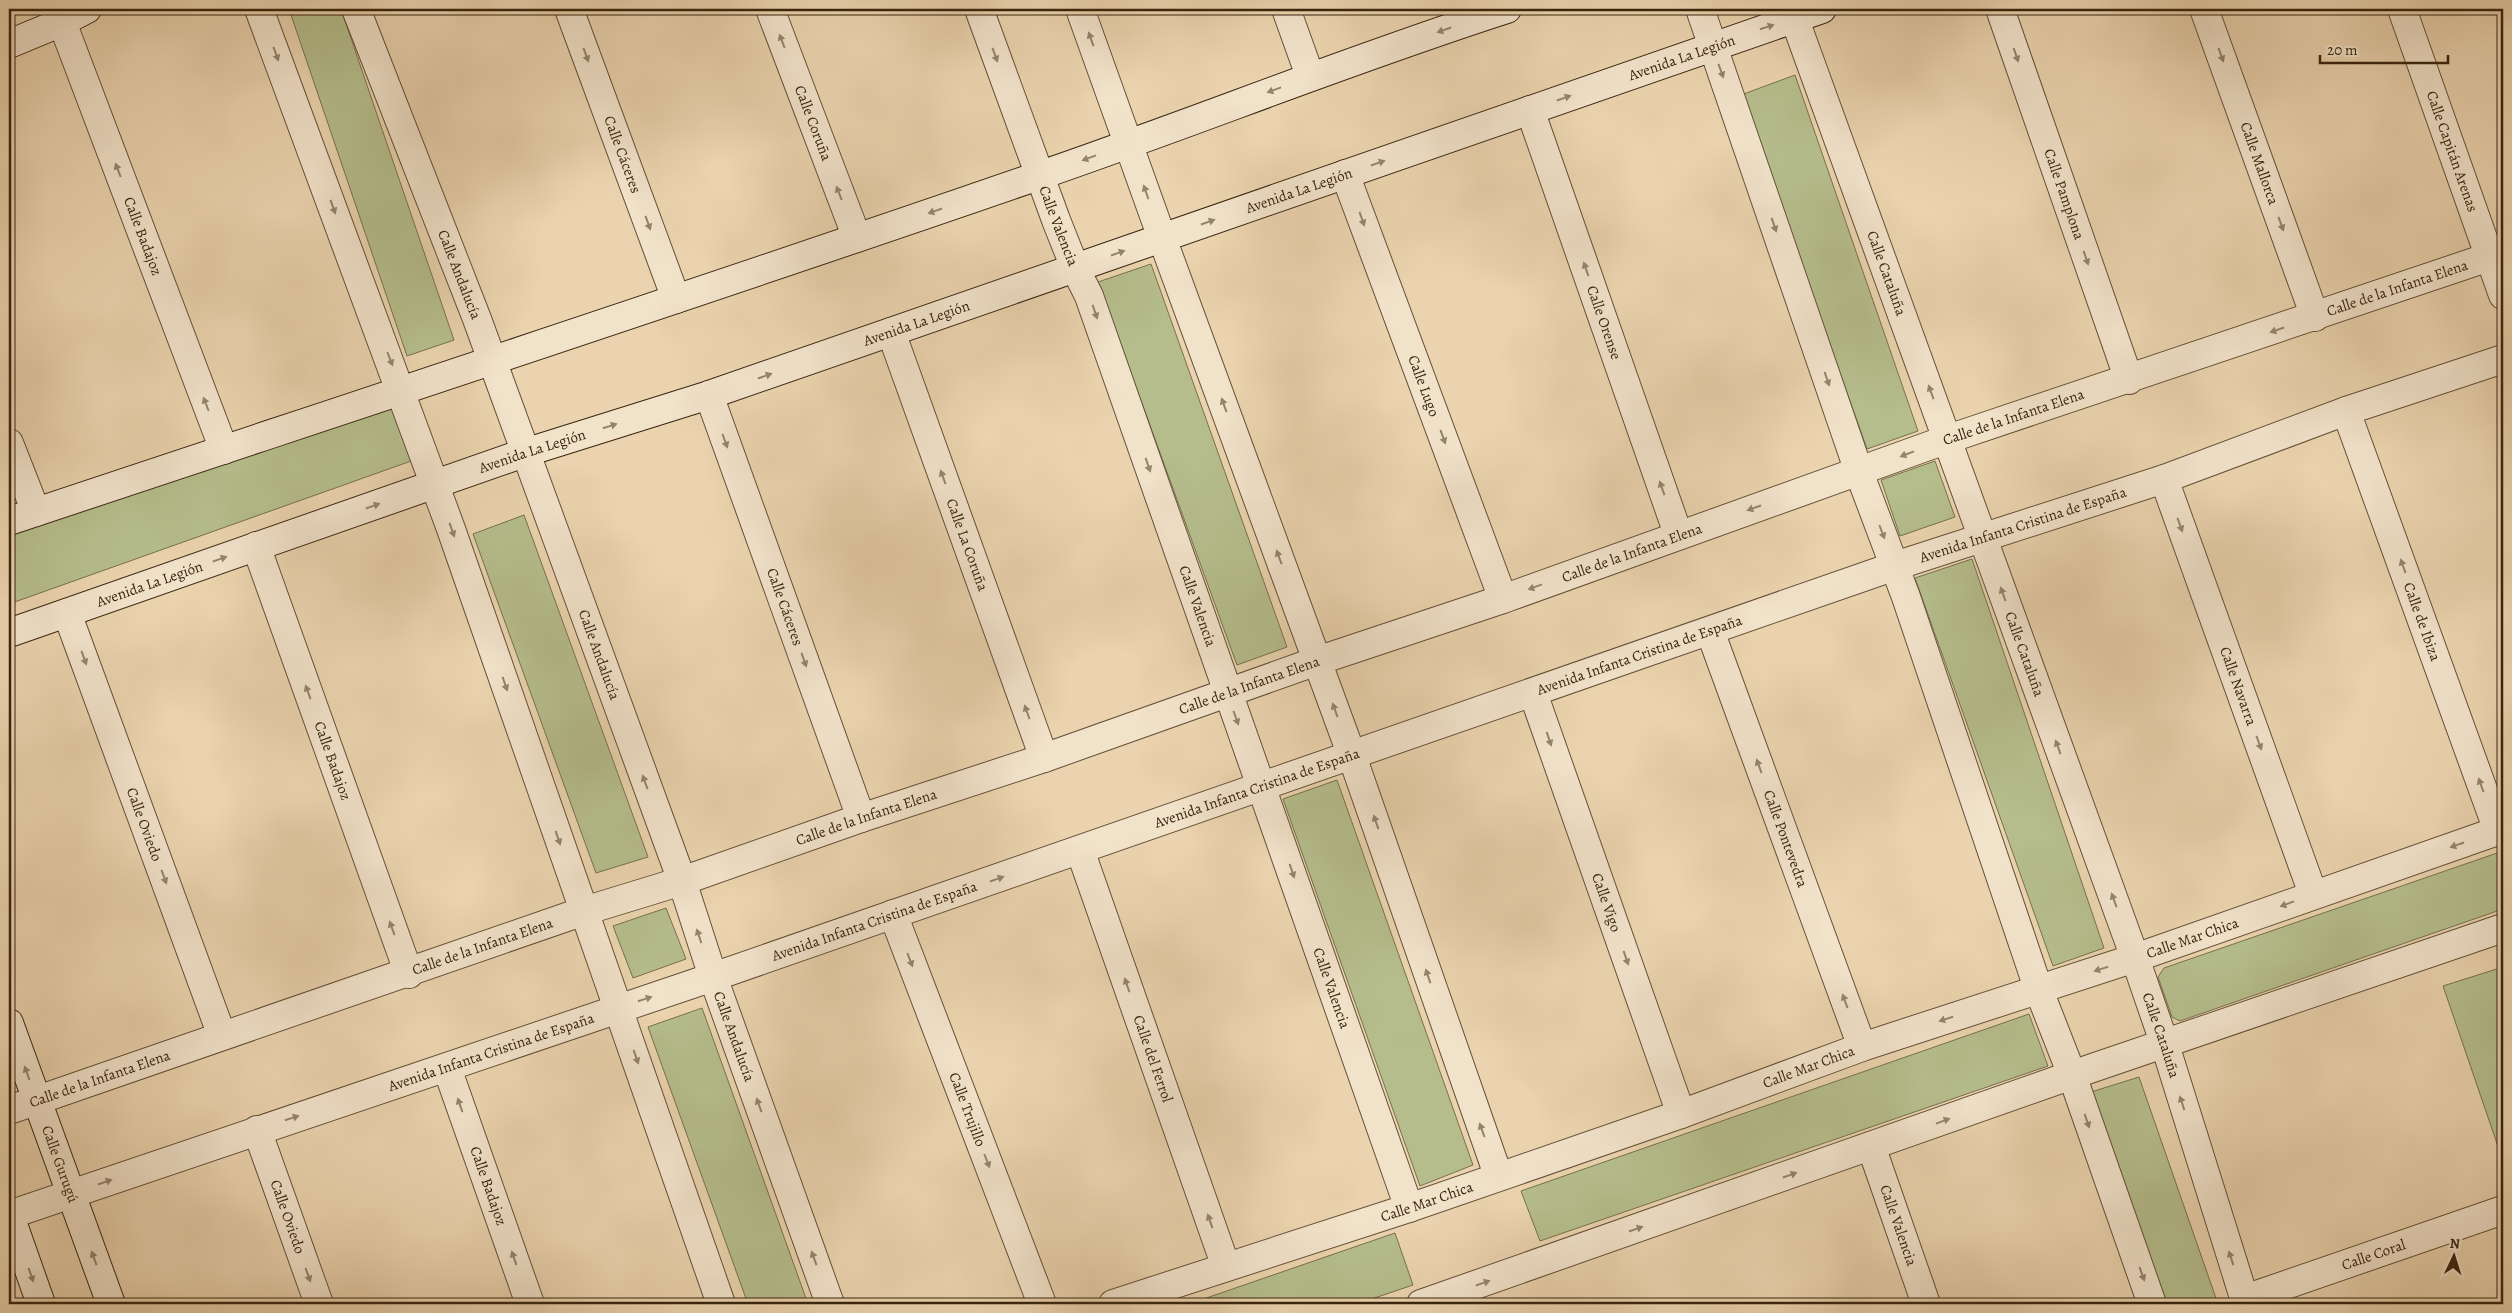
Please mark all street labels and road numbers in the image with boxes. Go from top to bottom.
street label: Avenida La Legión [1625,30,1738,86]
street label: Calle Coruña [790,82,837,164]
street label: Calle Capitán Arenas [2422,88,2483,215]
street label: Calle Cáceres [599,113,646,196]
street label: Calle Mallorca [2236,119,2284,207]
street label: Calle Pamplona [2039,146,2089,242]
street label: Avenida La Legión [1242,163,1355,218]
street label: Calle Valencia [1034,183,1083,269]
street label: Calle Badajoz [119,194,167,278]
street label: Calle Andalucía [433,227,486,322]
street label: Calle Cataluña [1862,228,1911,318]
street label: Calle de la Infanta Elena [2324,255,2471,321]
street label: Calle Orense [1582,283,1626,362]
street label: Avenida La Legión [860,295,972,351]
street label: Calle Lugo [1403,352,1444,419]
street label: Calle de la Infanta Elena [1940,384,2087,450]
street label: Avenida La Legión [475,424,588,478]
street label: Avenida Infanta Cristina de España [1916,482,2129,568]
street label: Calle La Coruña [942,496,993,594]
street label: Calle de la Infanta Elena [1559,518,1705,587]
street label: Avenida La Legión [93,556,206,612]
street label: Calle Valencia [1174,563,1221,649]
street label: Calle Cáceres [762,565,808,648]
street label: Calle de Ibiza [2399,579,2446,664]
street label: Calle Andalucía [574,607,625,702]
street label: Calle Cataluña [2000,609,2049,699]
street label: Avenida Infanta Cristina de España [1533,610,1745,700]
street label: Calle Navarra [2215,644,2262,728]
street label: Calle de la Infanta Elena [1176,651,1322,719]
street label: Calle Badajoz [309,718,356,803]
street label: Avenida Infanta Cristina de España [1151,743,1362,833]
street label: Calle de la Infanta Elena [793,784,939,850]
street label: Calle Oviedo [122,785,167,864]
street label: Calle Pontevedra [1759,787,1813,890]
street label: Calle Vigo [1587,870,1626,935]
street label: Avenida Infanta Cristina de España [768,876,980,966]
street label: Calle Mar Chica [2144,912,2241,963]
street label: Calle de la Infanta Elena [409,913,556,980]
street label: Calle Valencia [1308,945,1355,1031]
street label: Calle Andalucía [709,989,760,1084]
street label: Calle Cataluña [2138,990,2185,1080]
street label: Avenida Infanta Cristina de España [385,1008,597,1096]
street label: Calle del Ferrol [1129,1012,1178,1105]
street label: Calle Mar Chica [1760,1041,1857,1093]
street label: Calle de la Infanta Elena [27,1045,173,1112]
street label: Calle Trujillo [944,1069,991,1149]
street label: Calle Gurugú [37,1123,84,1206]
street label: Calle Badajoz [465,1144,512,1228]
street label: Calle Oviedo [266,1177,310,1256]
street label: Calle Mar Chica [1378,1177,1476,1227]
street label: Calle Valencia [1875,1182,1922,1269]
street label: Calle Coral [2339,1234,2408,1275]

